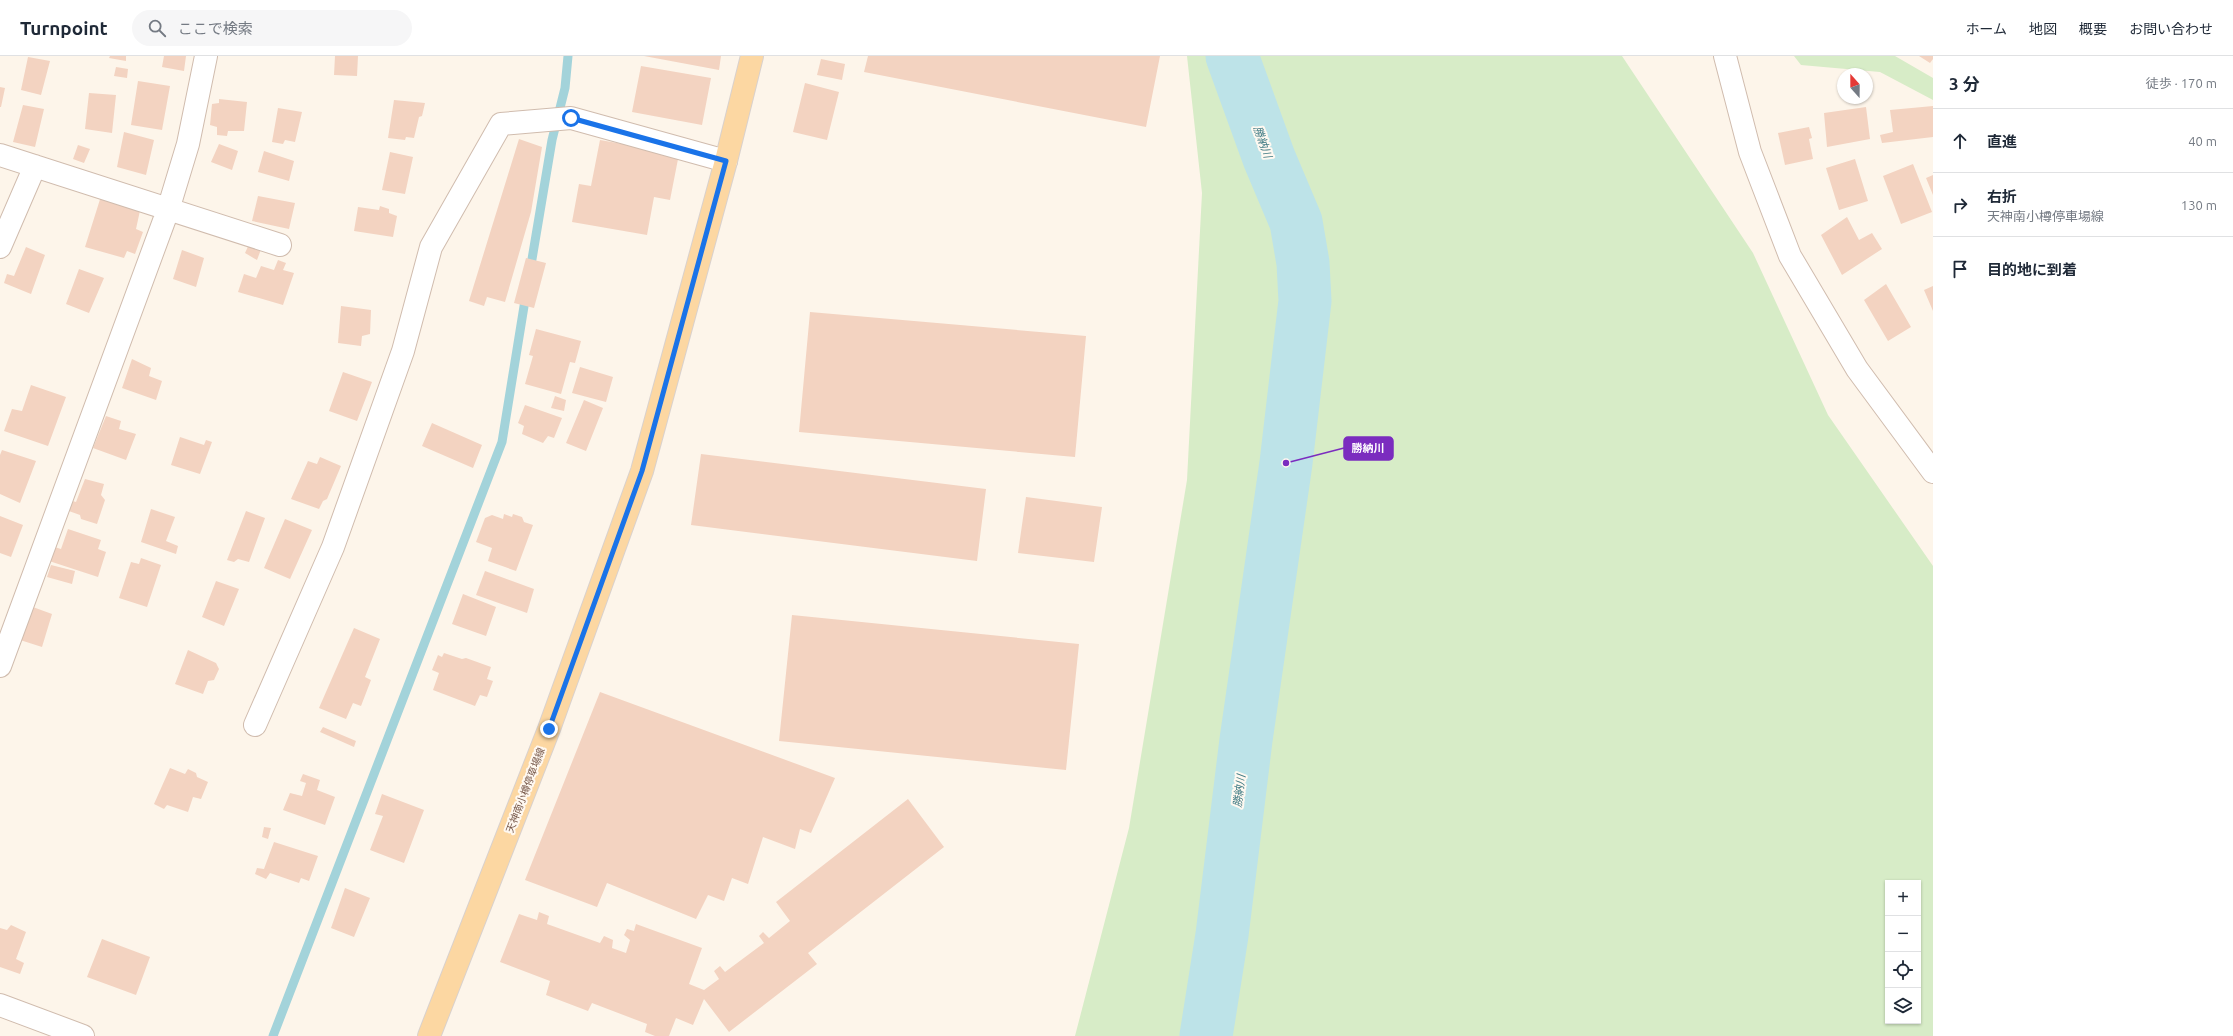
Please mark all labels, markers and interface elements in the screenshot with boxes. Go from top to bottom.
search box [132,10,412,46]
text: Turnpoint [20,17,108,39]
icon: search [146,17,168,39]
text: ここで検索 [178,20,253,37]
text: ホーム [1965,21,2007,37]
text: 地図 [2029,21,2057,37]
text: 概要 [2079,21,2107,37]
text: お問い合わせ [2129,21,2213,37]
north arrow [1837,68,1873,104]
text: 3 分 [1949,74,1980,93]
text: 徒歩 · 170 m [2146,76,2217,90]
route start [562,109,580,127]
water label: 勝納川 [1252,124,1275,160]
icon: ahead [1949,130,1971,152]
text: 直進 [1987,133,2017,150]
text: 40 m [2188,134,2217,148]
text: 右折 [1987,188,2017,205]
icon: right [1949,194,1971,216]
text: 130 m [2181,198,2217,212]
text: 天神南小樽停車場線 [1987,209,2104,223]
icon: arrive [1949,258,1971,280]
text: 目的地に到着 [1987,261,2077,278]
callout: 勝納川 [1344,437,1393,460]
text: 勝納川 [1352,442,1385,454]
route end [540,720,558,738]
street label: 天神南小樽停車場線 [504,746,547,834]
water label: 勝納川 [1231,773,1247,808]
map controls [1885,880,1921,1024]
button: + [1885,880,1921,916]
button: − [1885,916,1921,952]
button: locate [1885,952,1921,988]
button: layers [1885,988,1921,1024]

